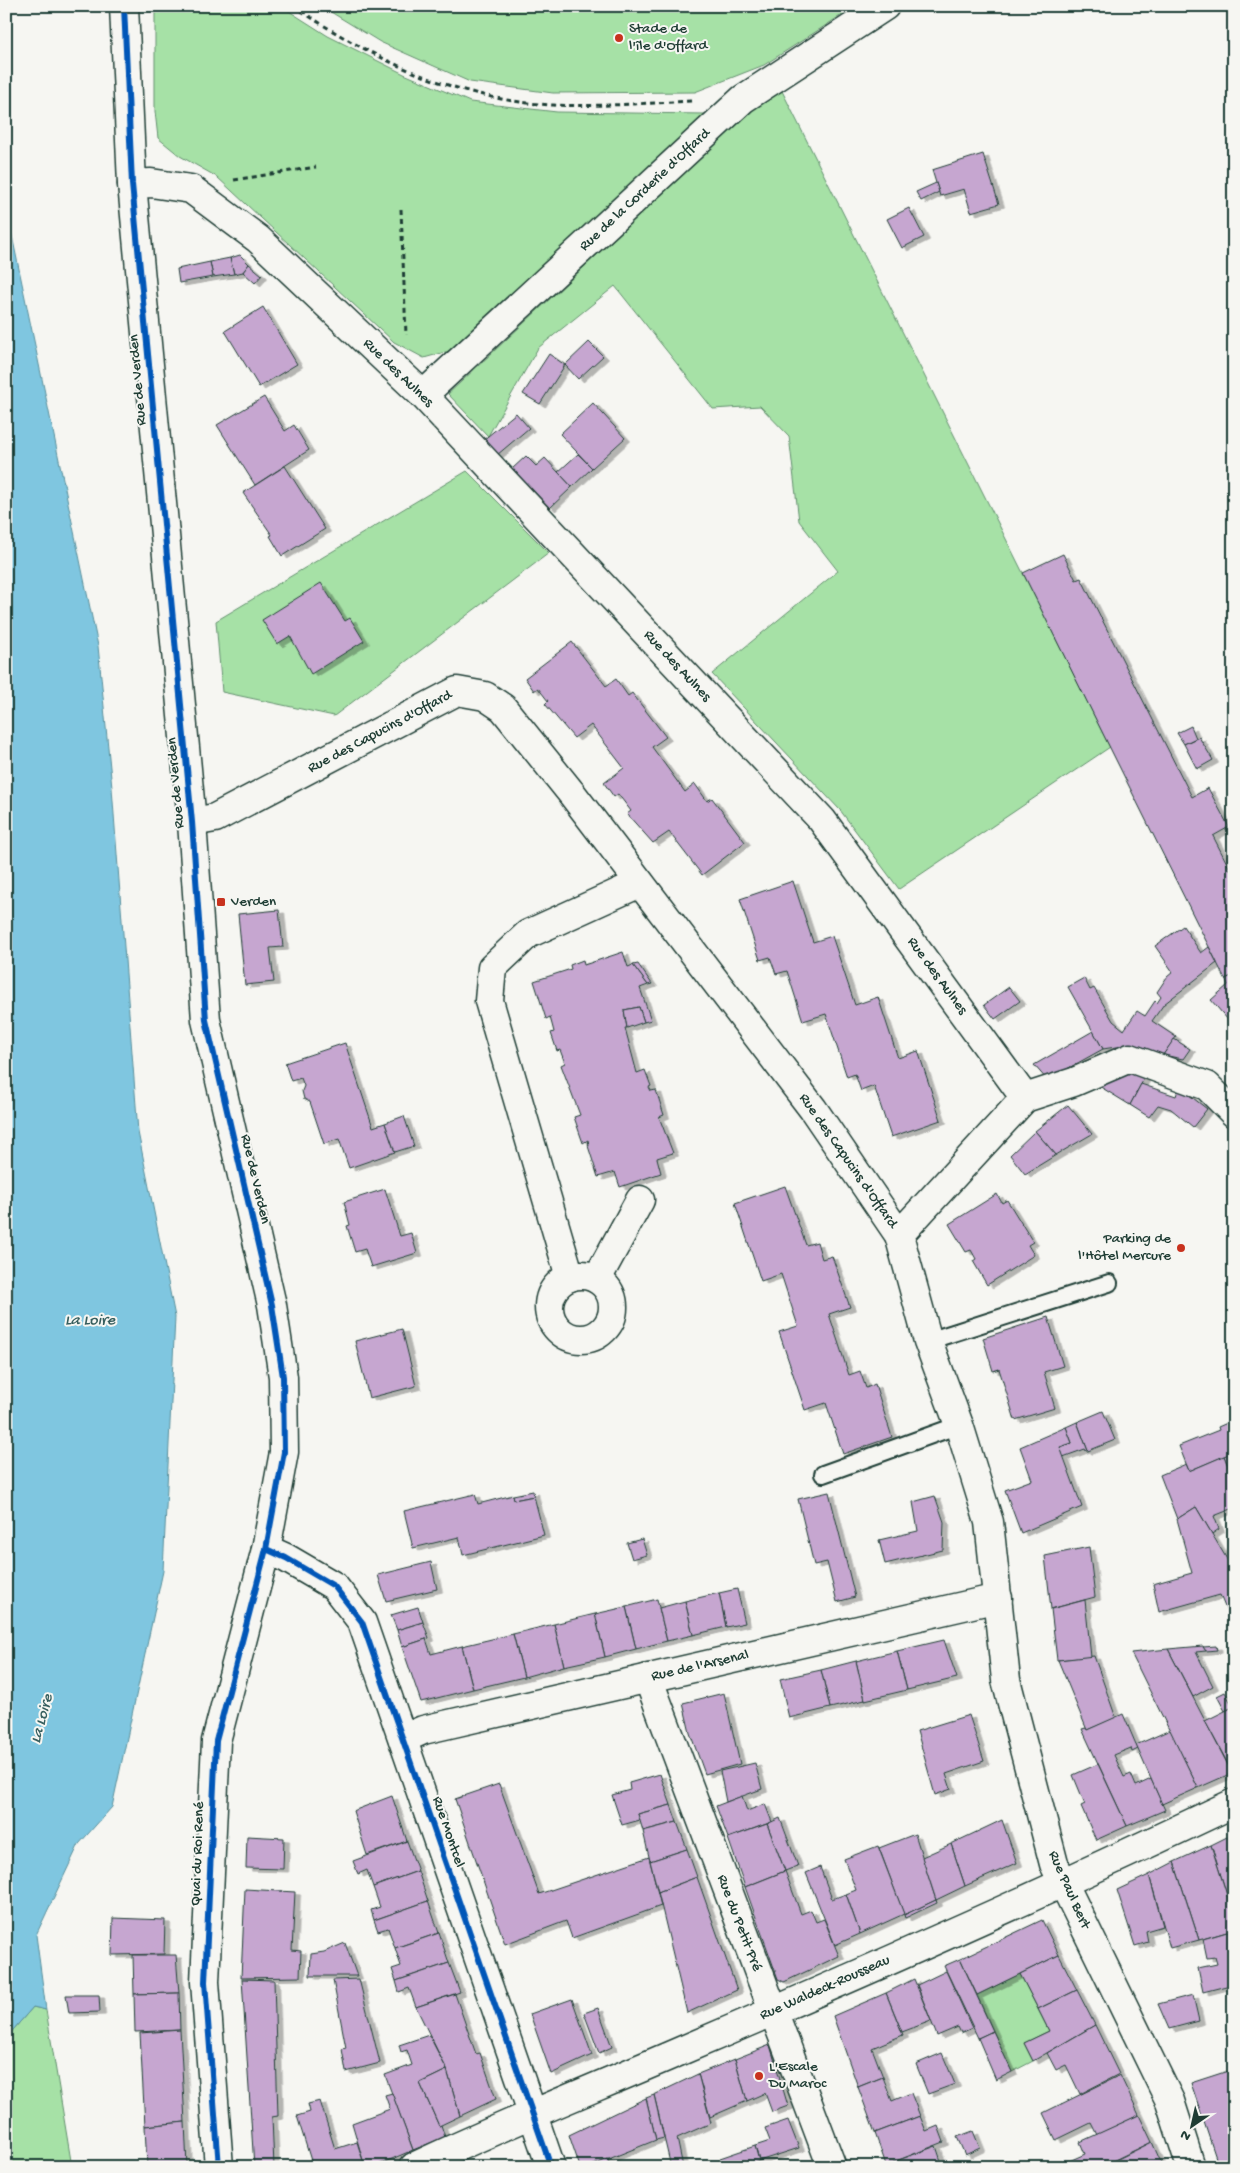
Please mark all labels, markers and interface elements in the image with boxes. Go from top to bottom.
place label: Stade de l'île d'Offard [629,20,708,55]
marker: Stade de l'île d'Offard [613,32,625,44]
street label: Rue de la Corderie d'Offard [576,124,715,255]
street label: Rue de Verden [125,334,151,426]
street label: Rue des Aulnes [359,335,437,412]
street label: Rue des Aulnes [639,626,715,706]
street label: Rue des Capucins d'Offard [305,686,456,778]
street label: Rue de Verden [163,737,189,829]
place label: Verden [230,893,276,911]
marker: Verden [215,896,227,908]
street label: Rue des Aulnes [903,934,971,1019]
street label: Rue des Capucins d'Offard [795,1090,902,1233]
street label: Rue de Verden [236,1132,274,1226]
place label: Parking de l'Hôtel Mercure [1078,1230,1171,1265]
marker: Parking de l'Hôtel Mercure [1175,1242,1187,1254]
water label: La Loire [65,1312,116,1331]
street label: Rue de l'Arsenal [649,1646,751,1686]
water label: La Loire [27,1692,59,1746]
street label: Rue Montcel [427,1794,469,1870]
street label: Quai du Roi René [187,1801,209,1907]
street label: Rue Paul Bert [1044,1848,1095,1934]
street label: Rue du Petit Pré [712,1872,766,1974]
street label: Rue Waldeck-Rousseau [757,1951,893,2025]
place label: L'Escale Du Maroc [768,2058,827,2093]
marker: L'Escale Du Maroc [753,2070,765,2082]
north arrow [1168,2100,1218,2150]
text: N [1178,2125,1195,2144]

